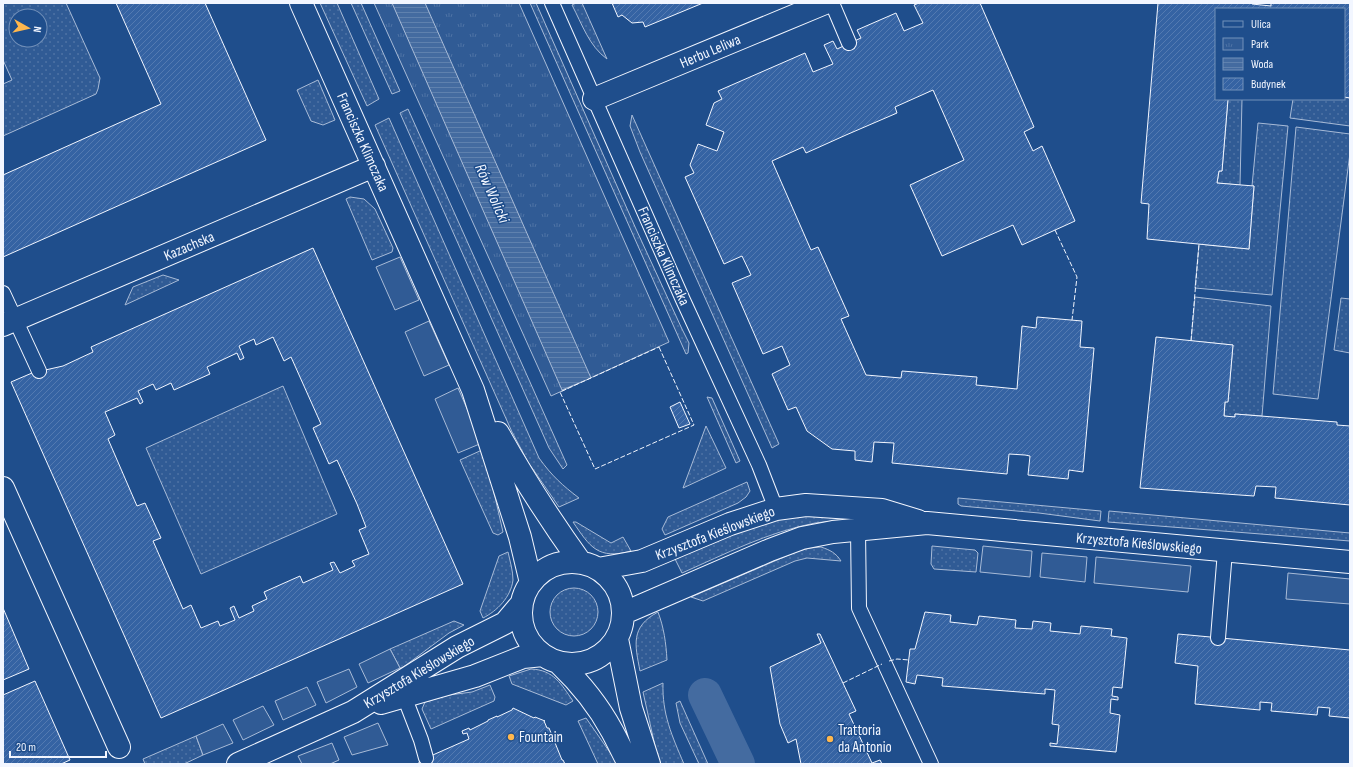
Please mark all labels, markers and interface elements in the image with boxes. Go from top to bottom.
north arrow [8,8,48,48]
legend [1215,8,1345,100]
text: Ulica [1251,17,1271,32]
text: N [31,26,44,33]
street label: Herbu Leliwa [677,30,744,73]
text: Park [1251,37,1269,52]
text: Woda [1251,57,1274,72]
text: Budynek [1251,77,1286,92]
street label: Franciszka Klimczaka [332,90,393,195]
water label: Rów Wolicki [470,161,513,227]
street label: Franciszka Klimczaka [633,204,694,309]
street label: Kazachska [161,227,217,266]
street label: Krzysztofa Kieślowskiego [653,502,778,565]
street label: Krzysztofa Kieślowskiego [1075,529,1203,558]
street label: Krzysztofa Kieślowskiego [360,632,478,713]
place label: Trattoria da Antonio [838,721,892,757]
place label: Fountain [519,728,563,747]
marker: Fountain [506,732,516,742]
scale bar [10,733,106,759]
marker: Trattoria da Antonio [825,734,835,744]
text: 20 m [16,740,36,755]

